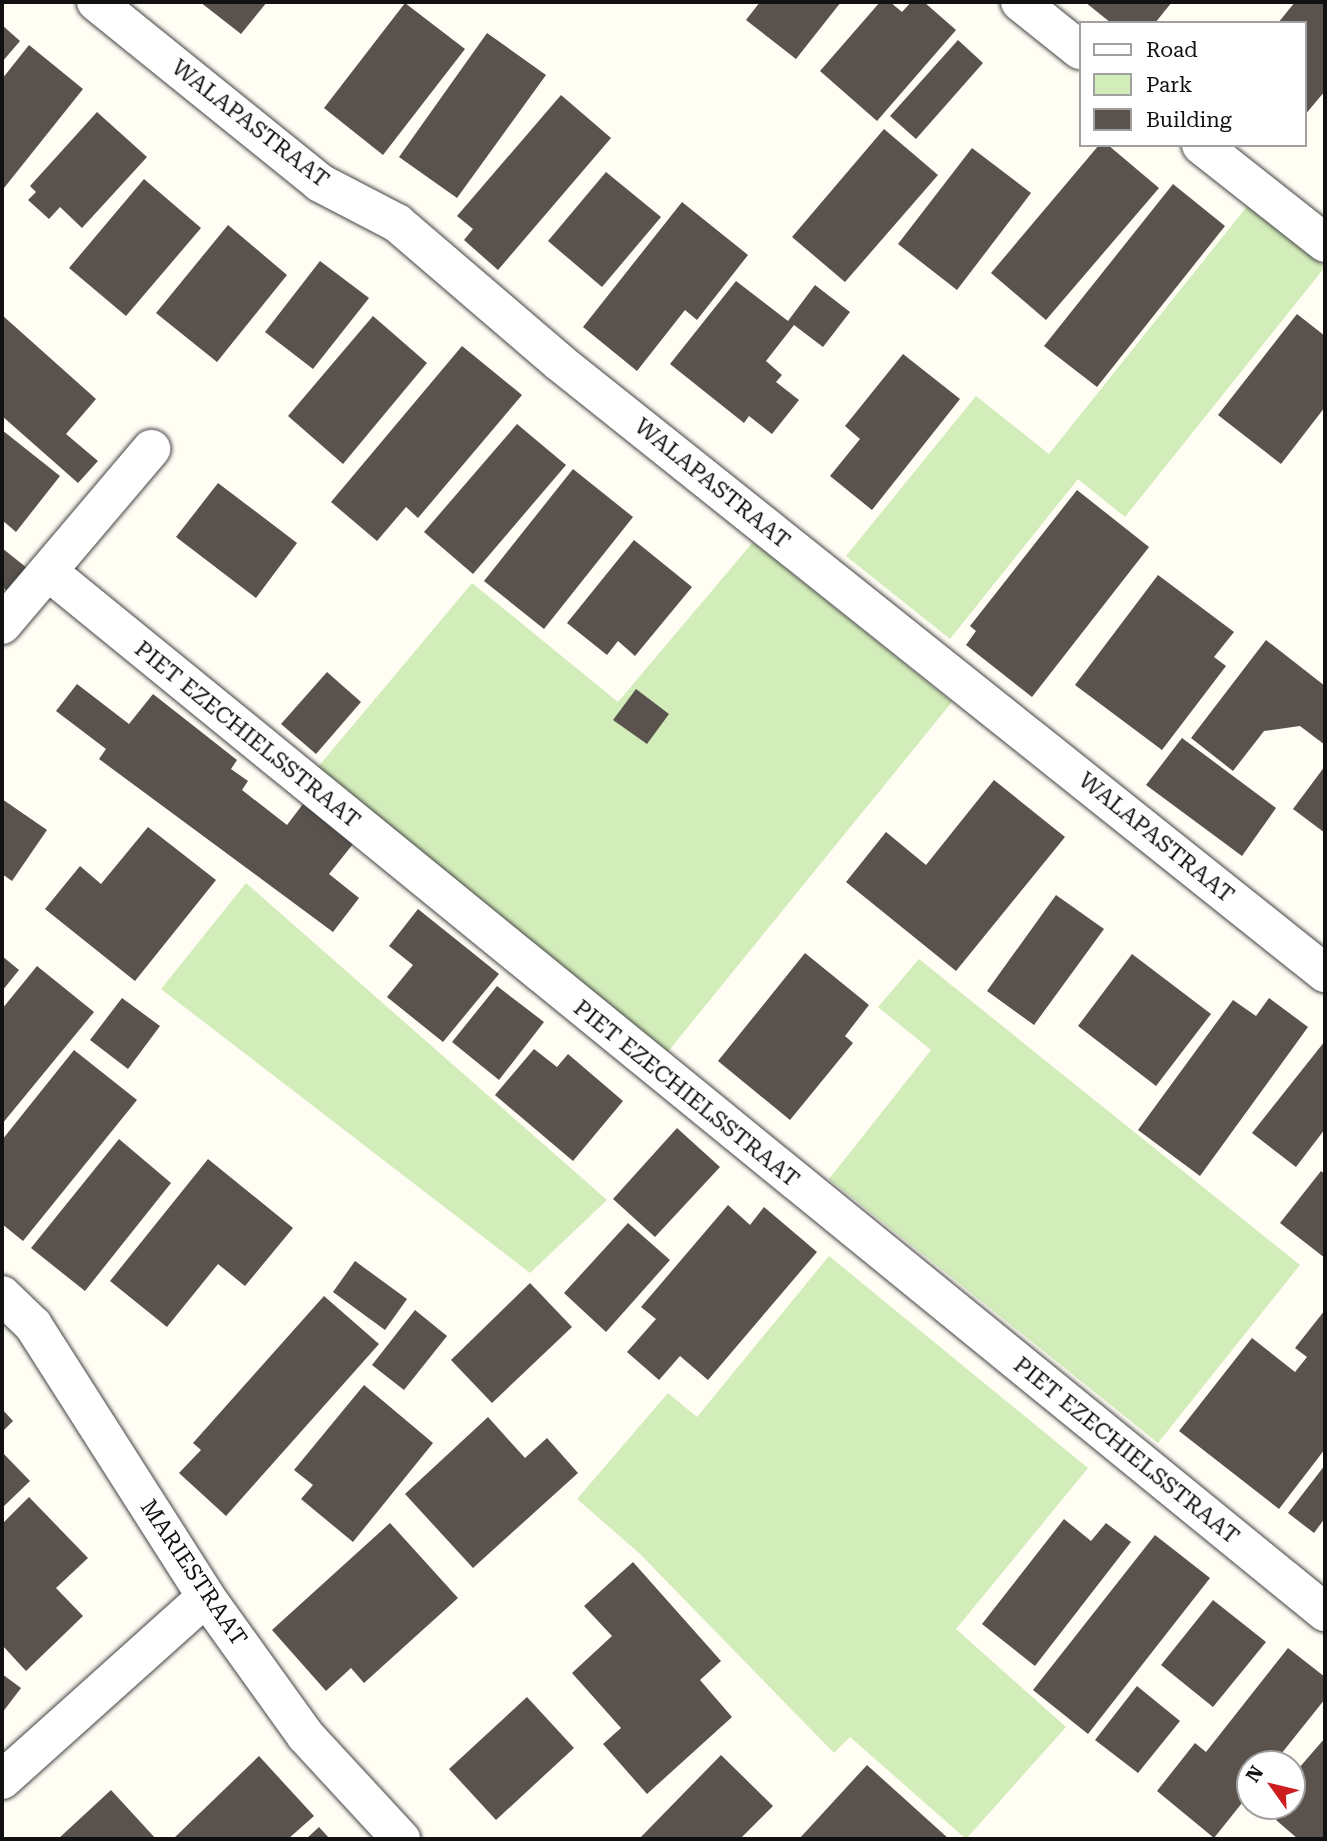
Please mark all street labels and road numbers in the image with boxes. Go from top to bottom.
street label: WALAPASTRAAT [166,54,334,194]
street label: WALAPASTRAAT [629,413,795,555]
street label: PIET EZECHIELSSTRAAT [129,635,365,835]
street label: WALAPASTRAAT [1073,767,1239,909]
street label: PIET EZECHIELSSTRAAT [568,994,804,1194]
street label: PIET EZECHIELSSTRAAT [1008,1351,1244,1551]
street label: MARIESTRAAT [134,1495,252,1651]

